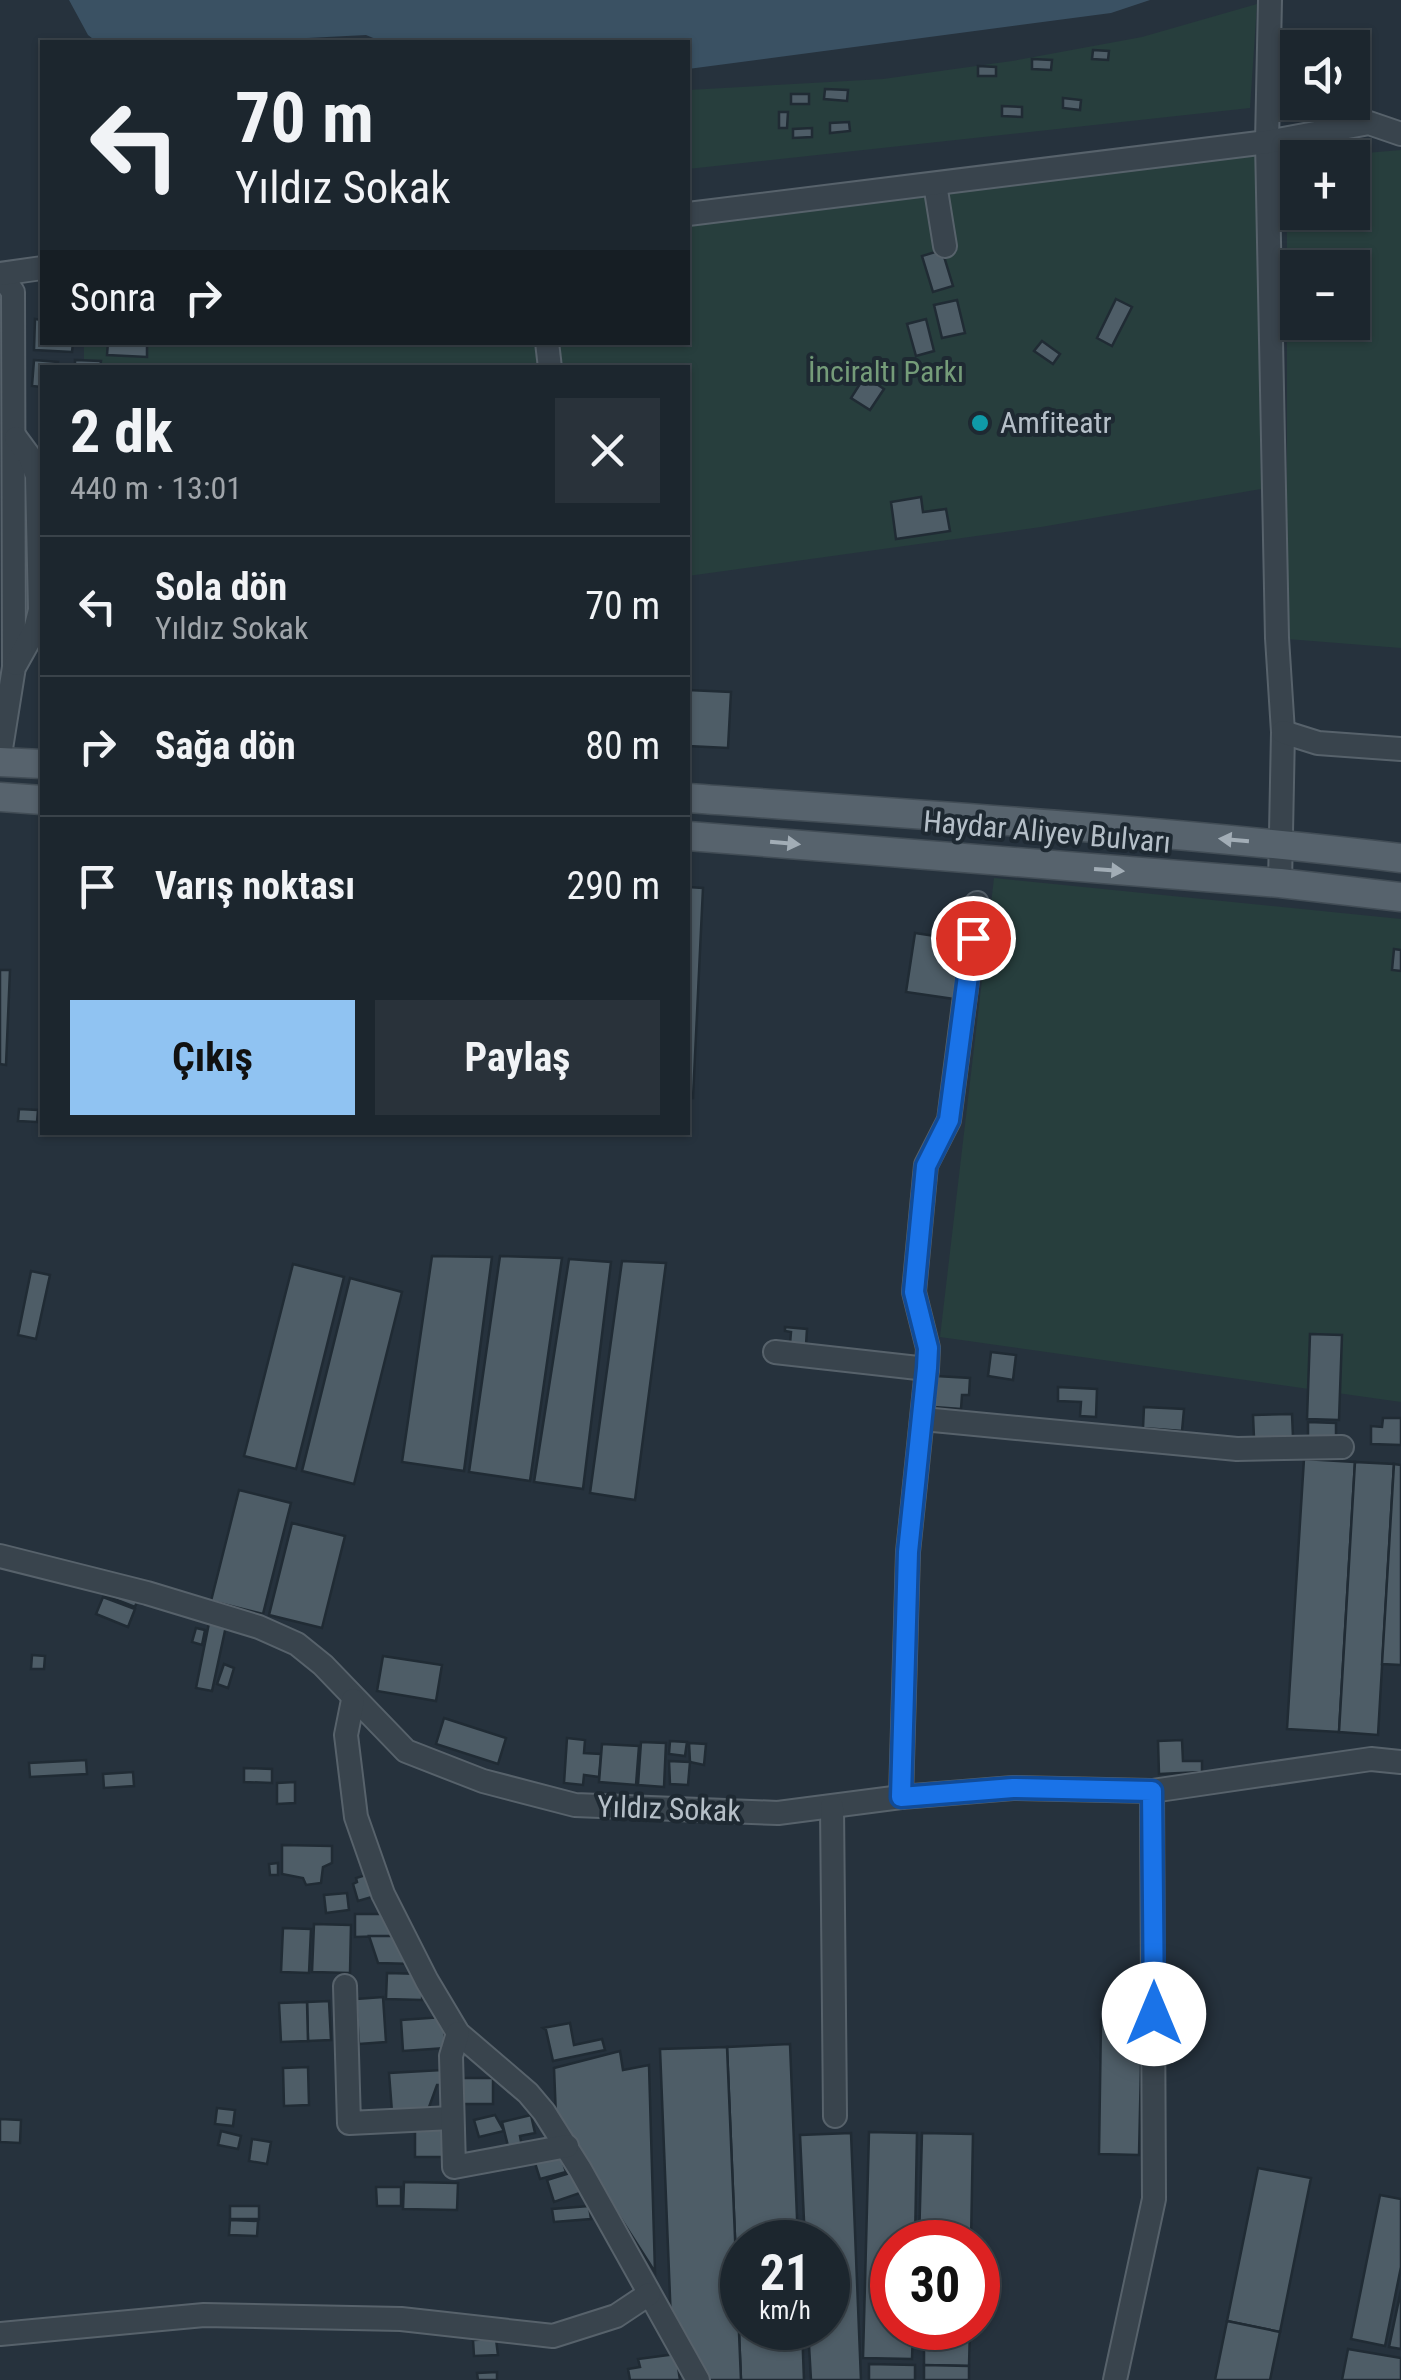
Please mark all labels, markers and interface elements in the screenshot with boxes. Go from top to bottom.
map controls [1280,30,1370,340]
button: sound [1280,30,1370,120]
text: 70 m [235,77,374,159]
icon: left [70,80,200,210]
button: + [1280,140,1370,230]
text: Yıldız Sokak [235,161,451,214]
button: − [1280,250,1370,340]
icon: right [176,270,231,325]
text: Sonra [70,276,156,320]
park label: İnciraltı Parkı [808,354,964,389]
text: 2 dk [70,396,173,467]
button: close [555,398,660,503]
place label: Amfiteatr [1000,405,1112,440]
marker: Amfiteatr [969,412,991,434]
text: 440 m · 13:01 [70,469,242,507]
text: Sola dön [155,565,287,609]
icon: left [70,579,125,634]
text: 70 m [585,584,660,628]
text: Yıldız Sokak [155,609,308,647]
icon: right [70,719,125,774]
text: Sağa dön [155,724,296,768]
text: 80 m [585,724,660,768]
street label: Haydar Aliyev Bulvarı [922,803,1172,860]
one-way arrow [1218,832,1250,848]
one-way arrow [769,835,801,851]
icon: arrive [70,859,125,914]
one-way arrow [1093,862,1125,878]
text: Varış noktası [155,864,355,908]
text: 290 m [566,864,660,908]
pin [931,896,1016,981]
icon: arrive [946,911,1001,966]
button: Çıkış [70,1000,355,1115]
button: Paylaş [375,1000,660,1115]
street label: Yıldız Sokak [597,1789,742,1829]
position arrow [1102,1962,1206,2066]
speed limit sign: 30 [870,2220,1000,2350]
text: 21 [760,2244,810,2302]
text: km/h [759,2296,811,2325]

